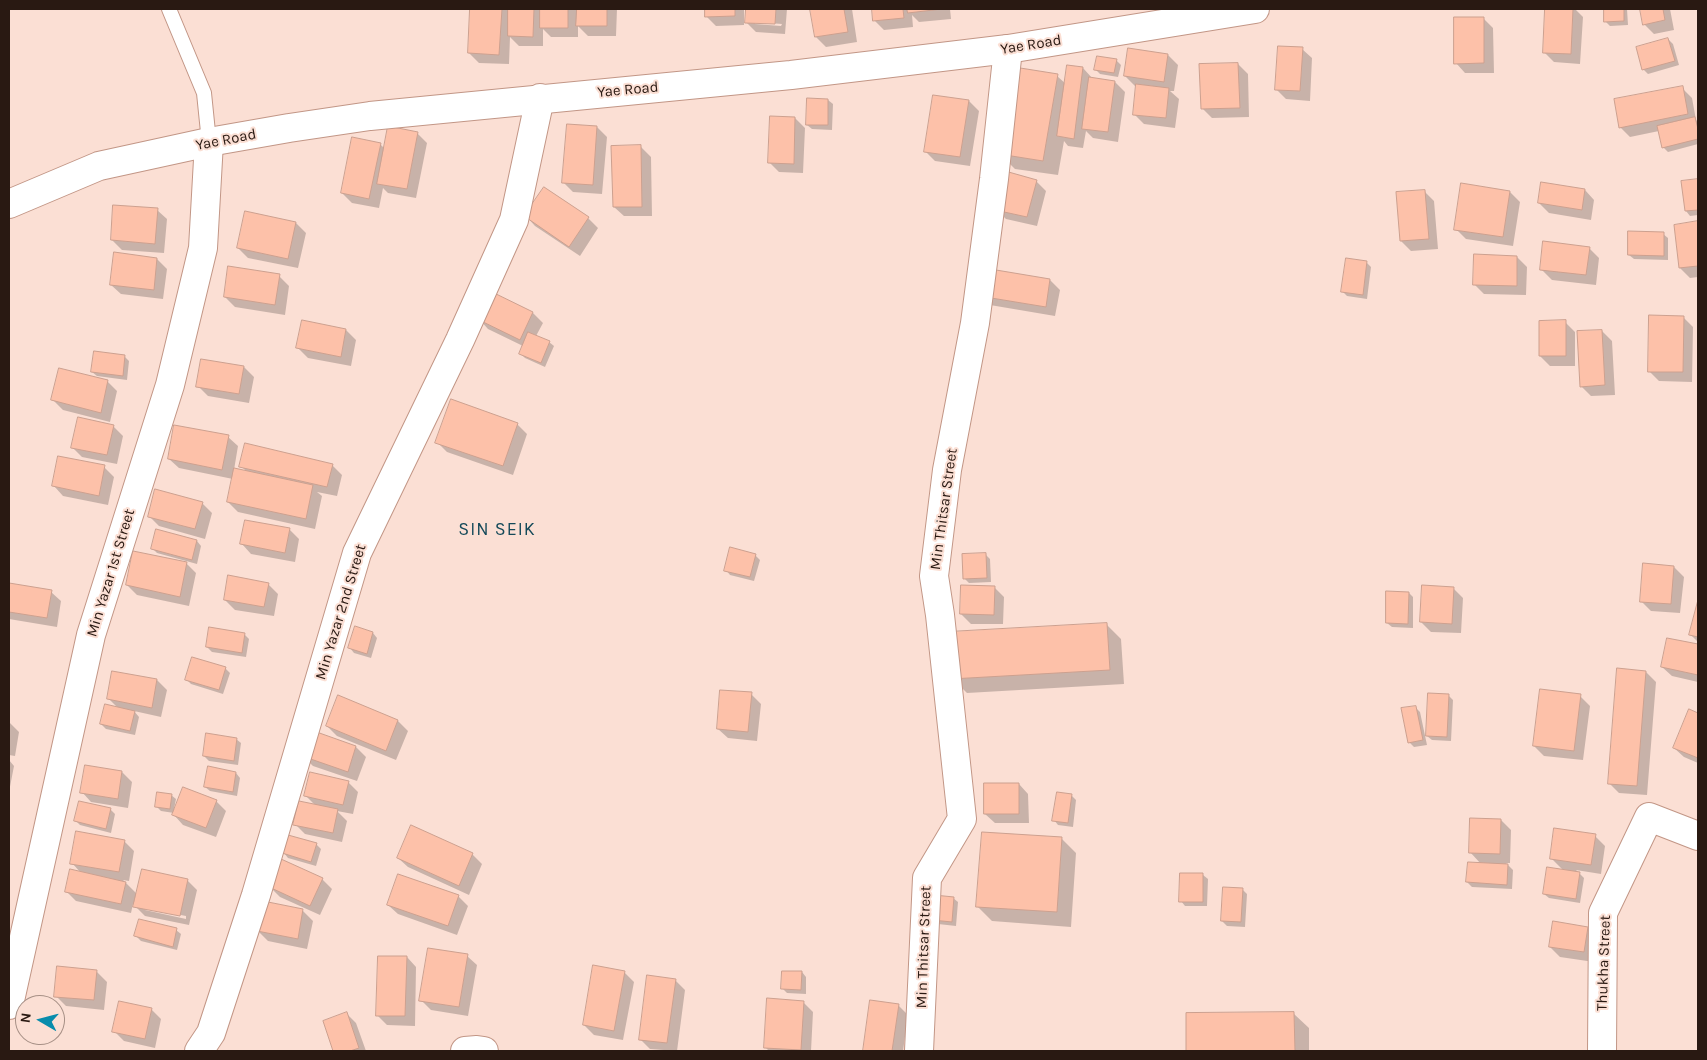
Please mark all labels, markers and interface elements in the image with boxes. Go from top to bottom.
street label: Yae Road [999,31,1063,59]
street label: Yae Road [597,78,659,102]
street label: Yae Road [194,125,258,155]
street label: Min Thitsar Street [927,447,961,571]
street label: Min Yazar 1st Street [83,507,139,639]
district label: SIN SEIK [457,519,537,541]
street label: Min Yazar 2nd Street [312,542,370,682]
street label: Min Thitsar Street [913,885,935,1009]
street label: Thukha Street [1593,915,1615,1011]
north arrow [15,995,65,1045]
text: N [17,1012,35,1024]

